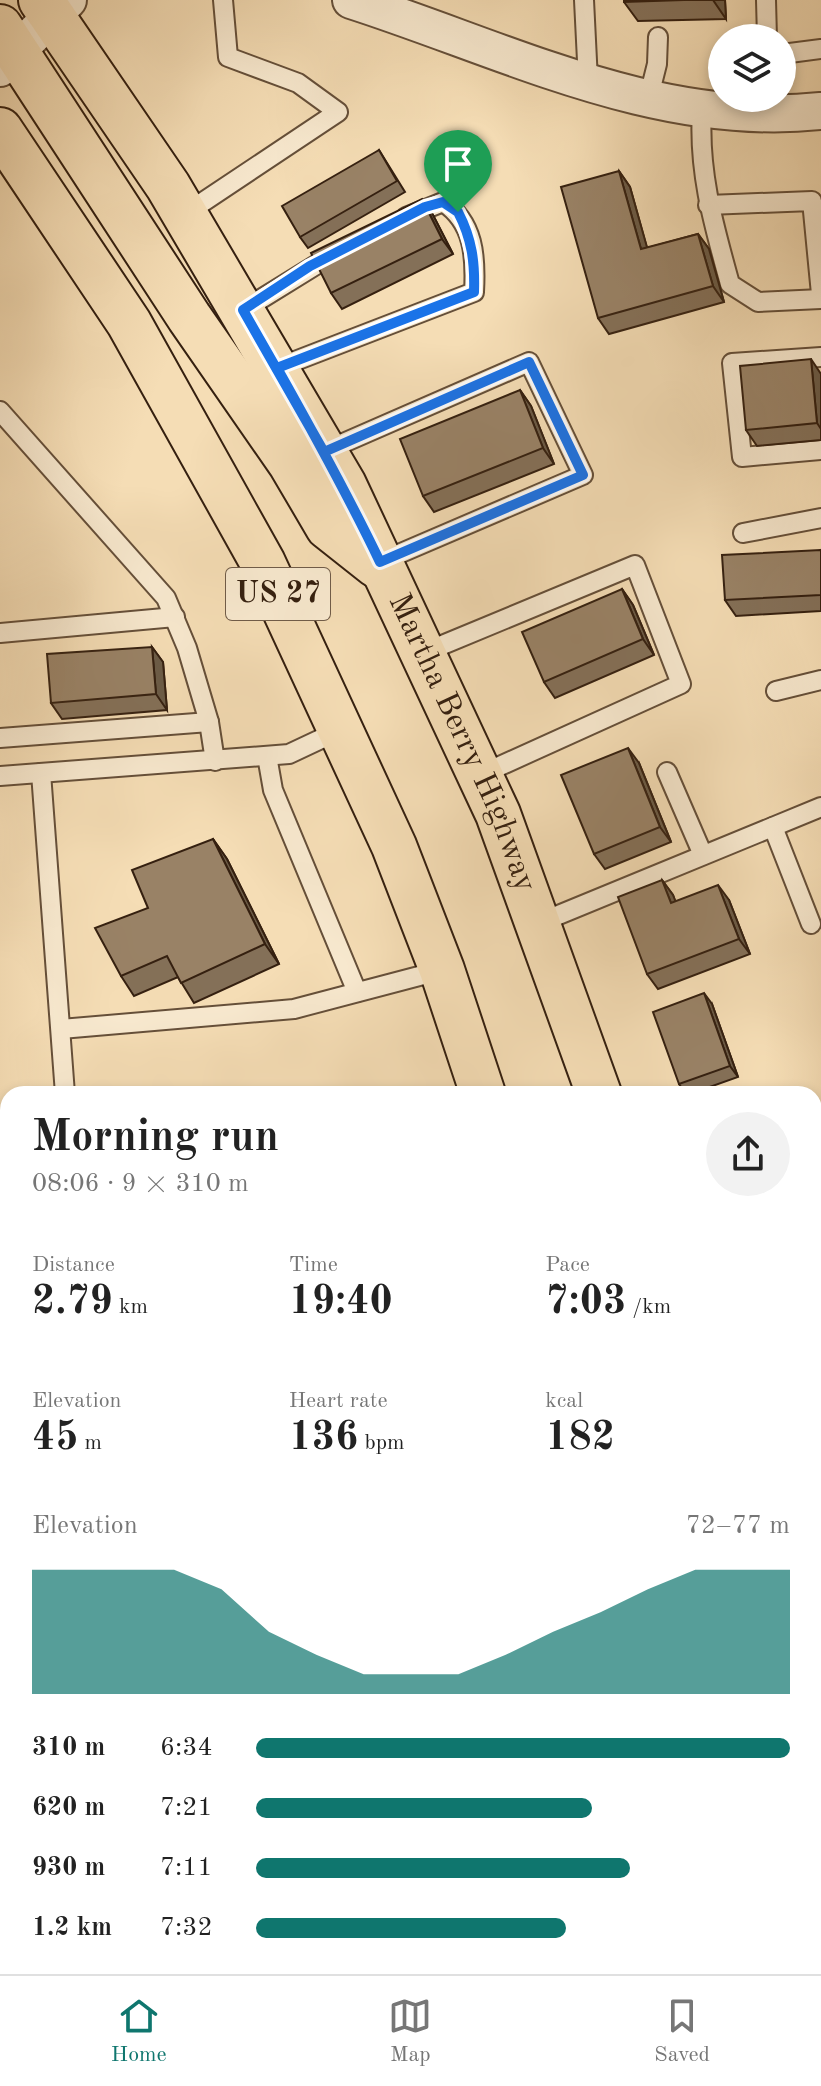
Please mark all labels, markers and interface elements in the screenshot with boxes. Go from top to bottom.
map controls [708,24,796,112]
button: layers [708,24,796,112]
pin [424,130,492,212]
icon: arrive [436,142,480,186]
road number: US 27 [226,568,330,620]
street label: Martha Berry Highway [381,589,541,897]
button: share [706,1112,790,1196]
text: Morning run [32,1116,279,1160]
text: 08:06 · 9 × 310 m [32,1171,249,1197]
text: Distance [32,1254,115,1276]
text: Time [289,1254,338,1276]
text: Pace [545,1254,590,1276]
text: 2.79 [32,1283,113,1323]
text: 19:40 [289,1283,393,1323]
text: 7:03 [545,1283,626,1323]
text: km [113,1296,148,1318]
text: /km [626,1296,671,1318]
text: Elevation [32,1390,122,1412]
text: Heart rate [289,1390,388,1412]
text: kcal [545,1390,583,1412]
text: 45 [32,1419,78,1459]
text: 136 [289,1419,358,1459]
text: 182 [545,1419,615,1459]
text: m [78,1432,102,1454]
text: bpm [358,1432,405,1454]
text: Elevation [32,1513,138,1539]
text: 72–77 m [686,1513,790,1539]
text: 310 m [32,1735,105,1761]
text: 6:34 [160,1735,213,1761]
text: 620 m [32,1795,105,1821]
text: 7:21 [160,1795,213,1821]
text: 930 m [32,1855,105,1881]
text: 7:11 [160,1855,213,1881]
text: 1.2 km [32,1915,112,1941]
text: 7:32 [160,1915,213,1941]
tab: Home [111,1994,167,2069]
tab: Map [388,1994,432,2069]
tab: Saved [654,1994,710,2069]

